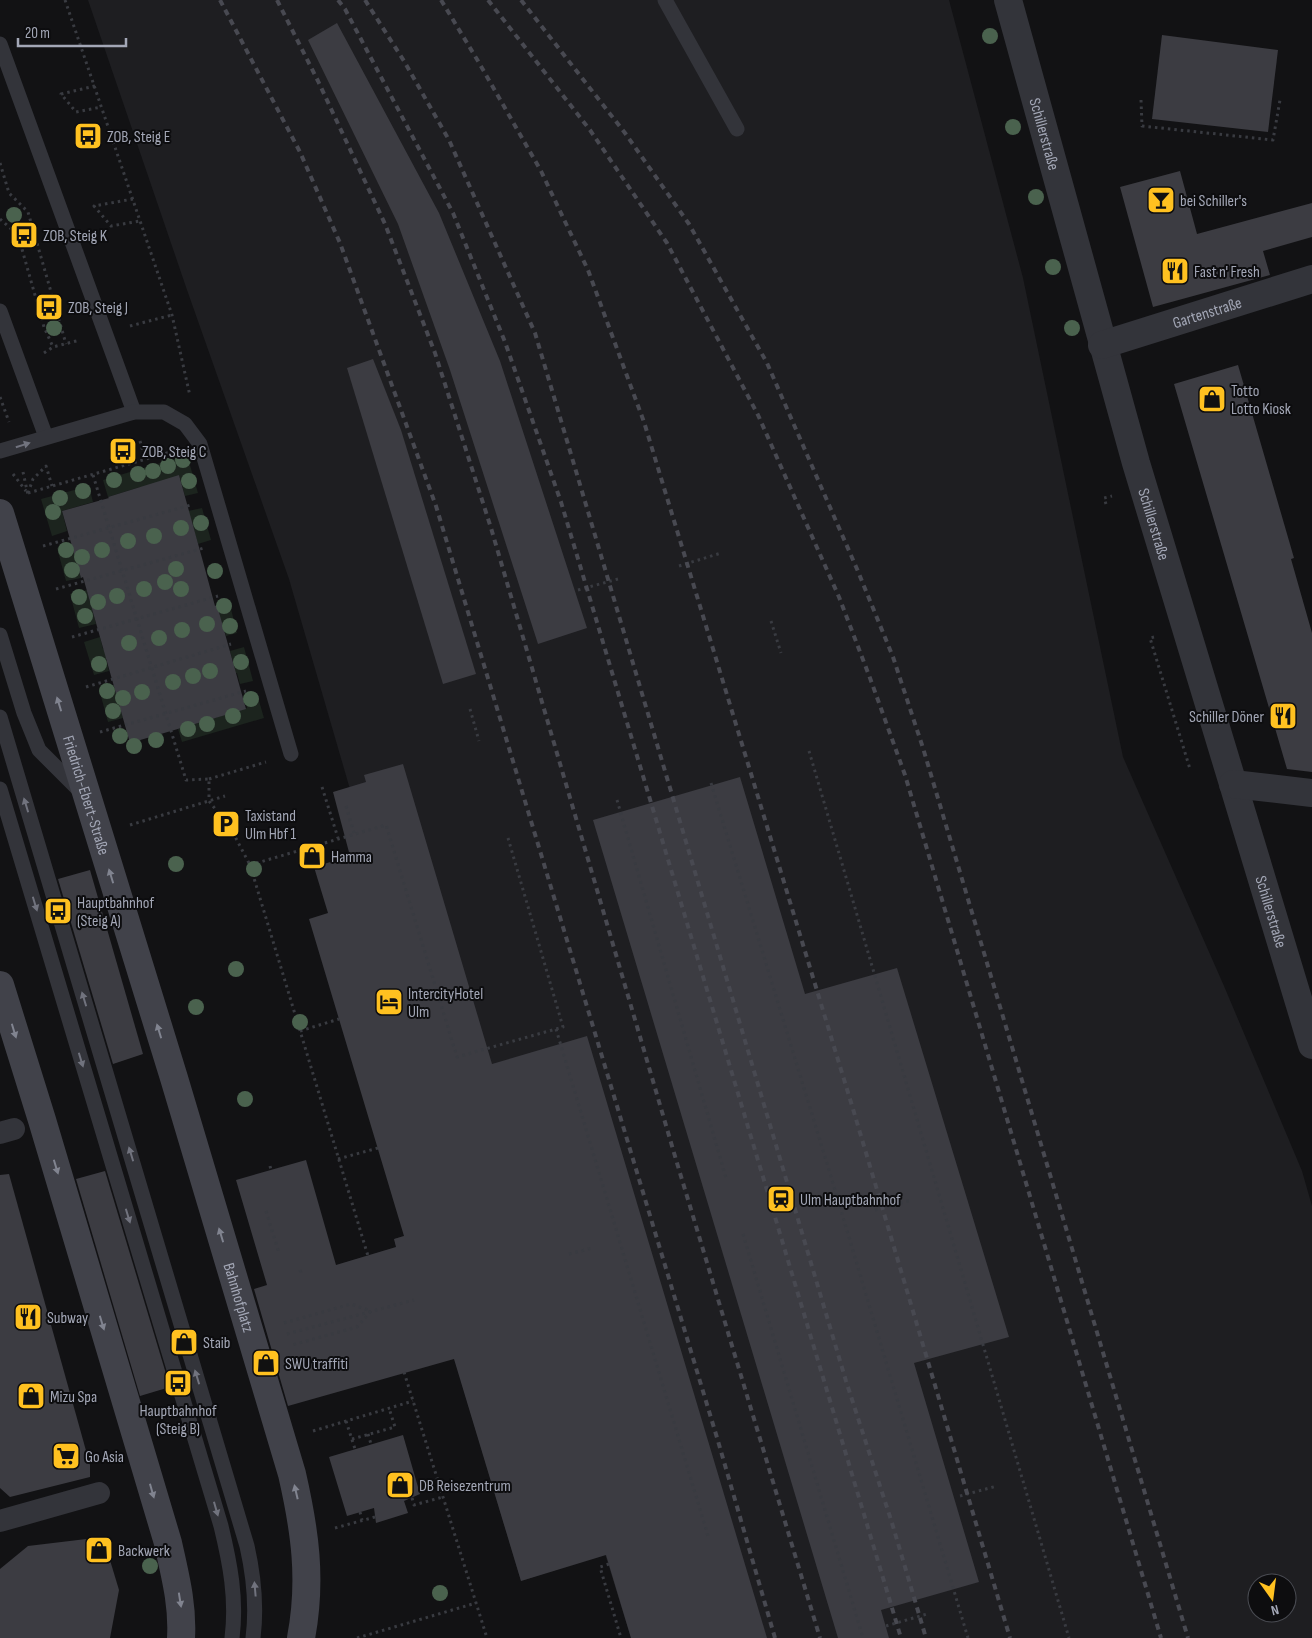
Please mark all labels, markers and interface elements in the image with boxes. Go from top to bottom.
scale bar [18,15,125,47]
text: 20 m [25,24,50,43]
street label: Schillerstraße [1025,96,1063,173]
bus stop icon: ZOB, Steig E [73,121,103,151]
place label: ZOB, Steig E [107,128,170,147]
bar icon: bei Schiller's [1146,185,1176,215]
place label: bei Schiller's [1180,192,1247,211]
bus stop icon: ZOB, Steig K [9,220,39,250]
place label: ZOB, Steig K [43,227,108,246]
restaurant icon: Fast n' Fresh [1160,256,1190,286]
place label: Fast n' Fresh [1194,263,1260,282]
bus stop icon: ZOB, Steig J [34,292,64,322]
street label: Gartenstraße [1171,294,1244,333]
place label: ZOB, Steig J [68,299,128,318]
place label: Totto Lotto Kiosk [1231,382,1291,419]
shop icon: Totto Lotto Kiosk [1197,384,1227,414]
bus stop icon: ZOB, Steig C [108,436,138,466]
one-way arrow [16,440,31,448]
place label: ZOB, Steig C [142,443,207,462]
street label: Schillerstraße [1133,486,1173,563]
one-way arrow [54,696,62,711]
restaurant icon: Schiller Döner [1268,701,1298,731]
place label: Schiller Döner [1189,708,1264,727]
street label: Friedrich-Ebert-Straße [58,733,113,857]
one-way arrow [22,798,30,813]
place label: Taxistand Ulm Hbf 1 [245,807,297,844]
parking icon: Taxistand Ulm Hbf 1 [211,809,241,839]
shop icon: Hamma [297,841,327,871]
place label: Hamma [331,848,372,867]
one-way arrow [107,868,115,883]
street label: Schillerstraße [1250,874,1290,950]
place label: Hauptbahnhof (Steig A) [77,894,154,931]
bus stop icon: Hauptbahnhof (Steig A) [43,896,73,926]
one-way arrow [31,897,39,912]
place label: IntercityHotel Ulm [408,985,483,1022]
hotel icon: IntercityHotel Ulm [374,987,404,1017]
one-way arrow [80,991,87,1006]
one-way arrow [155,1023,163,1038]
one-way arrow [11,1024,19,1039]
one-way arrow [78,1052,86,1067]
one-way arrow [126,1147,134,1162]
one-way arrow [52,1159,60,1174]
station icon: Ulm Hauptbahnhof [766,1184,796,1214]
place label: Ulm Hauptbahnhof [800,1191,901,1210]
one-way arrow [125,1208,133,1223]
one-way arrow [216,1227,224,1242]
street label: Bahnhofplatz [219,1261,257,1335]
restaurant icon: Subway [13,1302,43,1332]
place label: Subway [47,1309,88,1328]
one-way arrow [99,1315,107,1330]
shop icon: Staib [169,1327,199,1357]
place label: Staib [203,1334,230,1353]
shop icon: SWU traffiti [251,1348,281,1378]
place label: SWU traffiti [285,1355,348,1374]
bus stop icon: Hauptbahnhof (Steig B) [163,1368,193,1398]
one-way arrow [193,1370,201,1385]
shop icon: Mizu Spa [16,1381,46,1411]
place label: Mizu Spa [50,1388,97,1407]
place label: Hauptbahnhof (Steig B) [139,1402,217,1439]
supermarket icon: Go Asia [51,1441,81,1471]
place label: Go Asia [85,1448,124,1467]
shop icon: DB Reisezentrum [385,1470,415,1500]
place label: DB Reisezentrum [419,1477,511,1496]
one-way arrow [149,1484,157,1499]
one-way arrow [292,1484,300,1499]
one-way arrow [212,1502,220,1517]
shop icon: Backwerk [84,1535,114,1565]
place label: Backwerk [118,1542,170,1561]
north arrow [1247,1573,1297,1623]
one-way arrow [250,1581,258,1597]
one-way arrow [176,1593,184,1609]
text: N [1269,1601,1281,1619]

